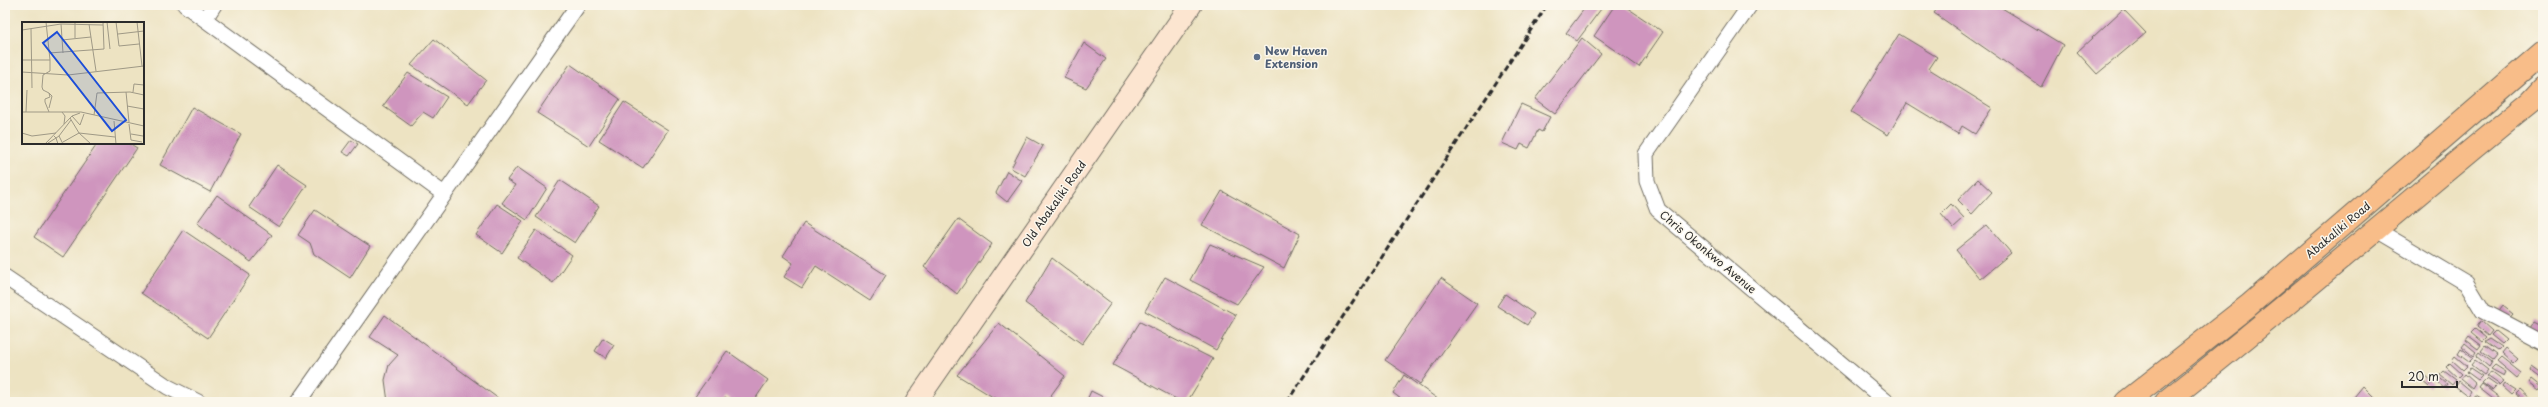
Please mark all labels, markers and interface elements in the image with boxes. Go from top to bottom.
inset map [22,22,144,144]
place label: New Haven Extension [1265,42,1327,72]
marker: New Haven Extension [1252,52,1262,62]
street label: Old Abakaliki Road [1017,157,1090,251]
street label: Abakaliki Road [2301,197,2374,262]
street label: Chris Okonkwo Avenue [1656,206,1760,297]
scale bar [2402,363,2457,389]
text: 20 m [2408,367,2439,385]

